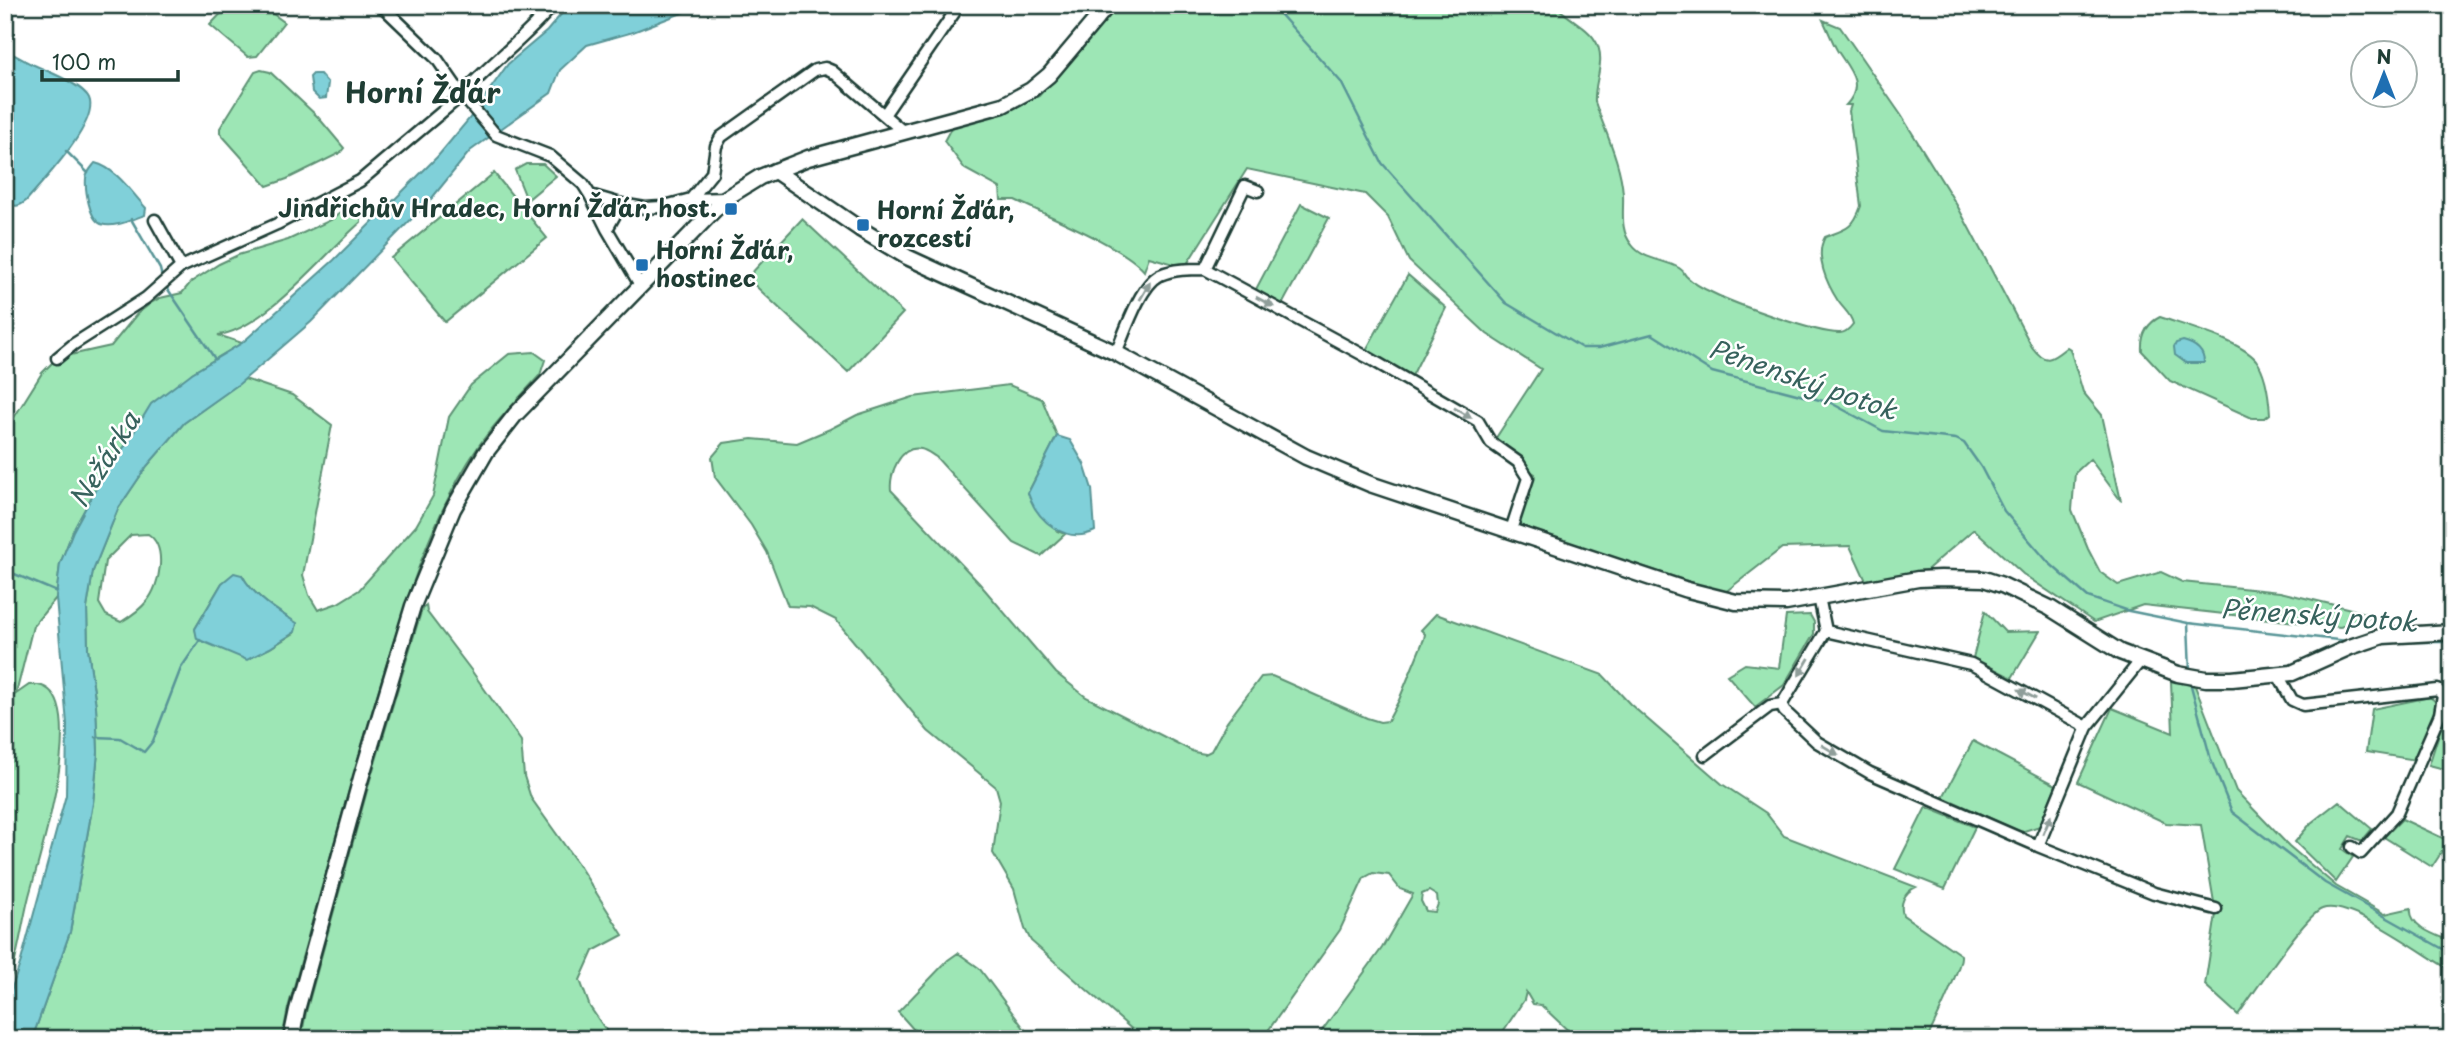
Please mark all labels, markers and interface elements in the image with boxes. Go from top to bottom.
scale bar [42,38,178,82]
north arrow [2348,38,2418,108]
text: N [2376,42,2392,70]
text: 100 m [52,45,116,77]
district label: Horní Žďár [345,70,501,113]
place label: Jindřichův Hradec, Horní Žďár, host. [278,189,717,225]
place label: Horní Žďár, rozcestí [877,191,1015,255]
marker: Jindřichův Hradec, Horní Žďár, host. [723,201,739,217]
marker: Horní Žďár, rozcestí [855,217,871,233]
place label: Horní Žďár, hostinec [656,231,794,295]
marker: Horní Žďár, hostinec [634,257,650,273]
one-way arrow [1139,282,1151,301]
one-way arrow [1255,296,1274,308]
water label: Pěnenský potok [1704,328,1904,429]
water label: Nežárka [59,403,149,515]
one-way arrow [1454,406,1473,419]
water label: Pěnenský potok [2220,588,2419,641]
one-way arrow [1798,658,1810,677]
one-way arrow [2017,689,2037,700]
one-way arrow [1821,743,1840,756]
one-way arrow [2041,814,2052,835]

